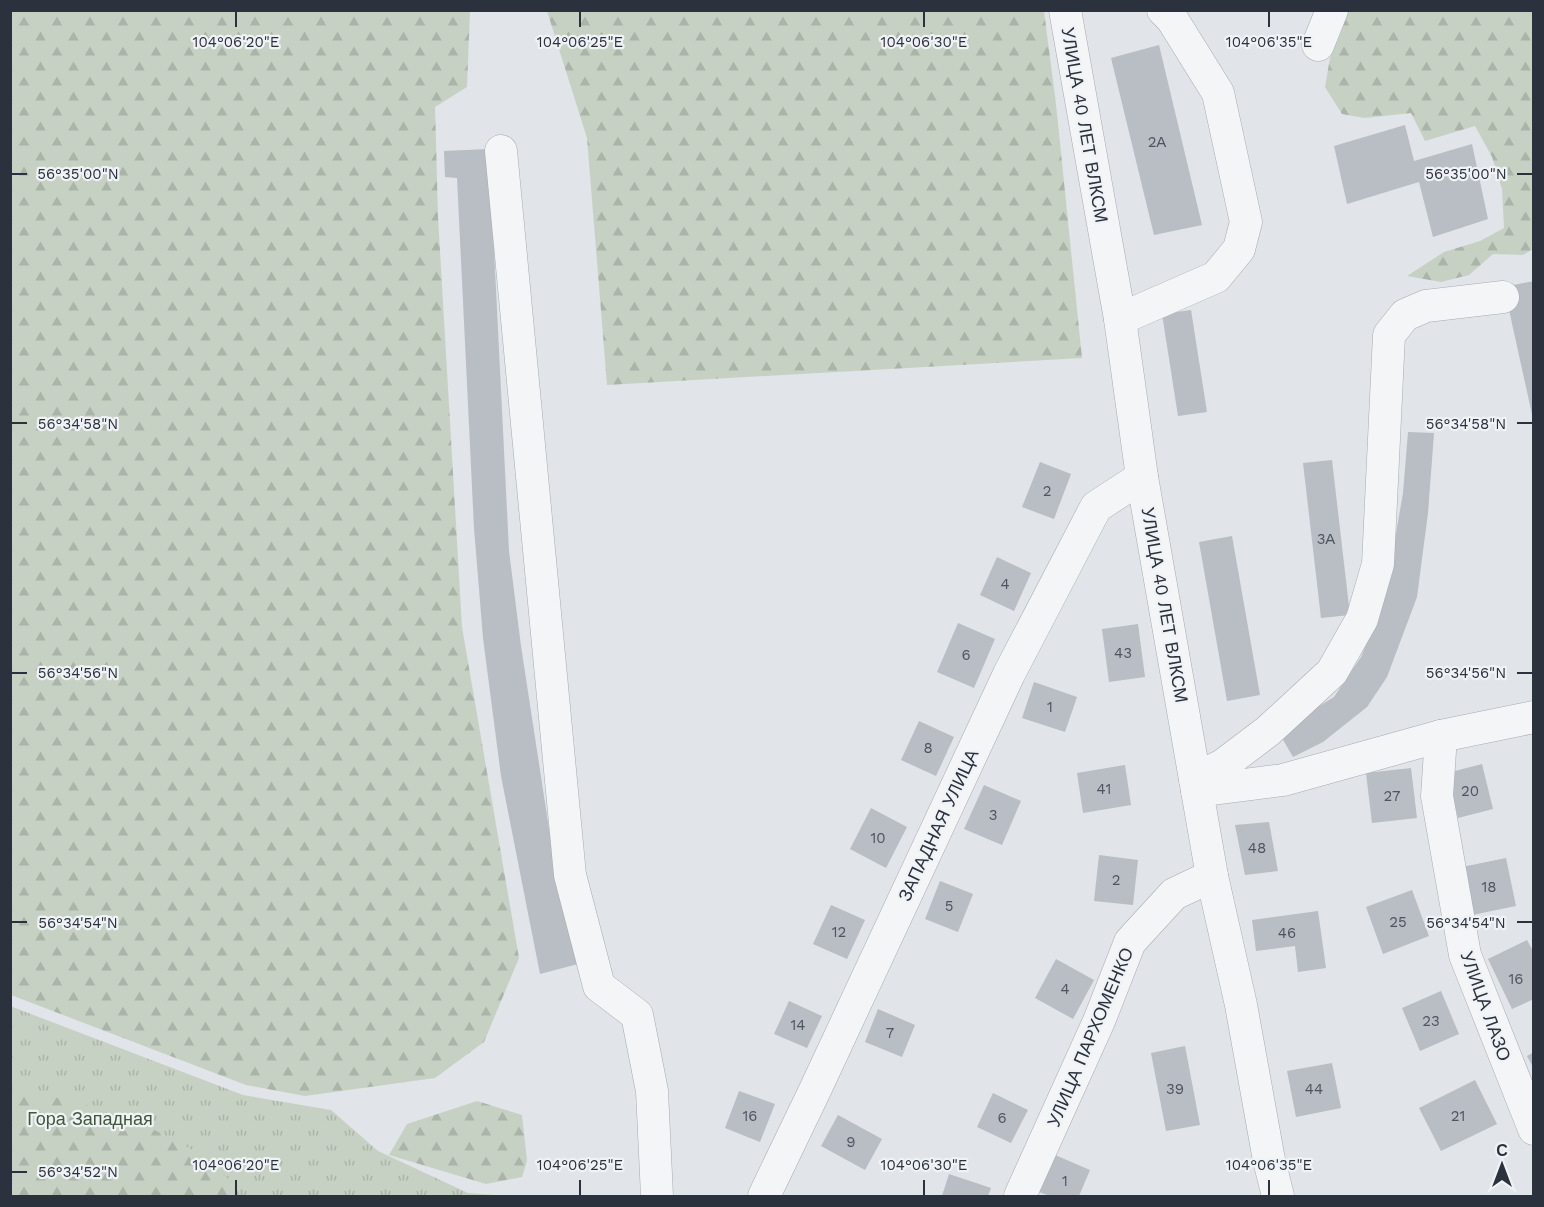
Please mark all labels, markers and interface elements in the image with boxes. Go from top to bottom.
street label: УЛИЦА 40 ЛЕТ ВЛКСМ [1057,26,1113,224]
text: 104°06'20"E [193,33,279,51]
text: 104°06'25"E [537,33,623,51]
text: 104°06'30"E [881,33,967,51]
text: 104°06'35"E [1226,33,1312,51]
house number: 2А [1148,133,1166,151]
text: 56°35'00"N [37,165,119,183]
text: 56°35'00"N [1425,165,1507,183]
text: 56°34'58"N [38,415,118,433]
text: 56°34'58"N [1426,415,1506,433]
house number: 2 [1043,482,1051,500]
street label: УЛИЦА 40 ЛЕТ ВЛКСМ [1137,506,1193,704]
house number: 3А [1317,530,1335,548]
house number: 4 [1000,575,1010,593]
house number: 43 [1114,644,1132,662]
house number: 6 [961,646,971,664]
text: 56°34'56"N [38,664,118,682]
text: 56°34'56"N [1426,664,1506,682]
house number: 1 [1047,698,1053,716]
house number: 8 [923,739,933,757]
street label: ЗАПАДНАЯ УЛИЦА [894,746,982,904]
house number: 41 [1097,780,1111,798]
house number: 20 [1461,782,1479,800]
house number: 27 [1384,787,1400,805]
house number: 3 [989,806,997,824]
house number: 10 [870,829,886,847]
house number: 48 [1248,839,1266,857]
house number: 2 [1112,871,1120,889]
house number: 18 [1481,878,1497,896]
house number: 5 [945,897,953,915]
house number: 25 [1389,913,1407,931]
text: 56°34'54"N [38,914,118,932]
text: 56°34'54"N [1426,914,1506,932]
house number: 12 [832,923,846,941]
house number: 46 [1278,924,1296,942]
street label: УЛИЦА ПАРХОМЕНКО [1043,944,1137,1130]
street label: УЛИЦА ЛАЗО [1456,948,1516,1064]
house number: 16 [1509,970,1523,988]
house number: 4 [1060,980,1070,998]
house number: 23 [1422,1012,1440,1030]
house number: 14 [790,1016,806,1034]
house number: 7 [886,1024,894,1042]
house number: 39 [1166,1080,1184,1098]
house number: 44 [1305,1080,1323,1098]
house number: 16 [743,1107,757,1125]
house number: 21 [1451,1107,1465,1125]
park label: Гора Западная [27,1108,153,1129]
house number: 6 [997,1109,1007,1127]
house number: 9 [846,1133,856,1151]
north arrow [1472,1135,1532,1195]
text: С [1496,1141,1508,1160]
text: 104°06'20"E [193,1156,279,1174]
text: 104°06'25"E [537,1156,623,1174]
text: 104°06'30"E [881,1156,967,1174]
text: 104°06'35"E [1226,1156,1312,1174]
text: 56°34'52"N [38,1163,118,1181]
house number: 1 [1062,1172,1068,1190]

